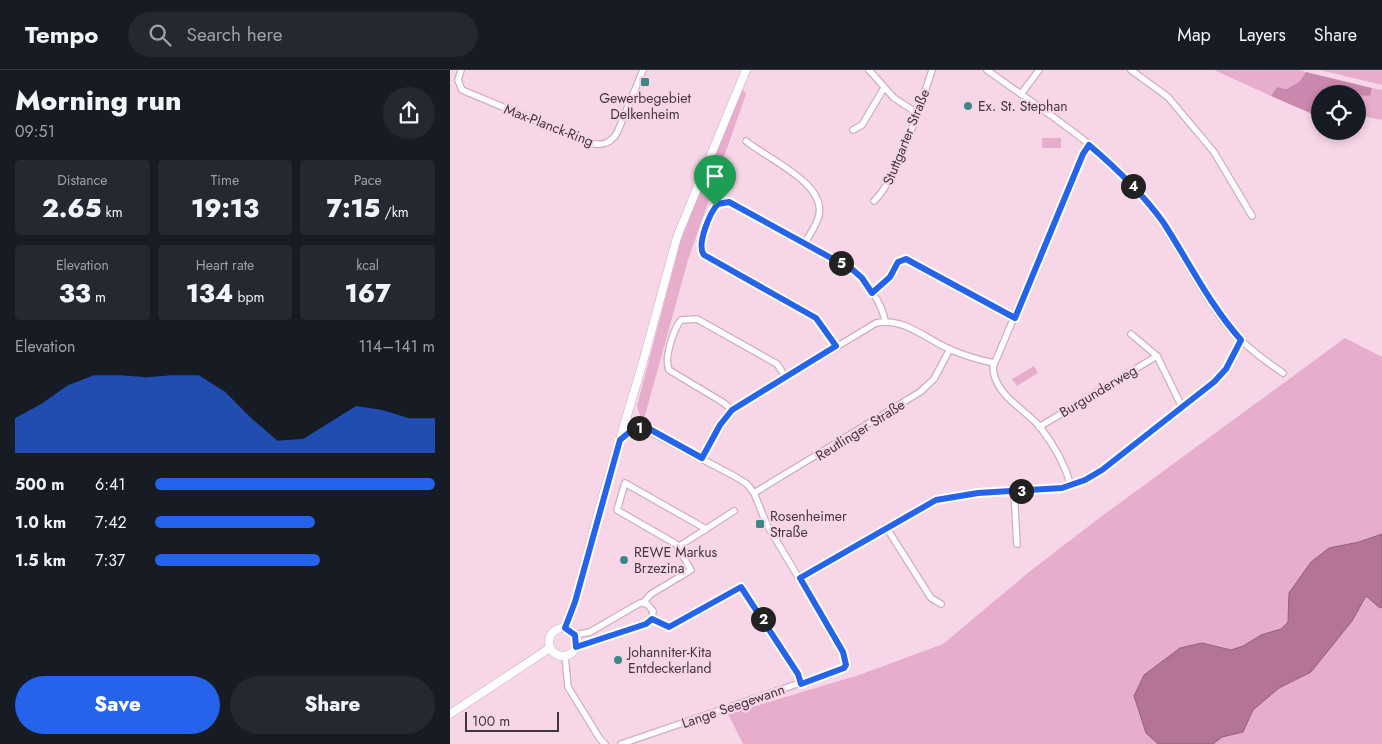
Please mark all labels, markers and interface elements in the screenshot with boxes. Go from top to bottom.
search box [128,12,478,57]
text: Tempo [25,17,98,52]
icon: search [146,21,174,49]
text: Search here [186,21,283,48]
text: Map [1177,22,1211,48]
text: Layers [1239,22,1286,48]
text: Share [1314,22,1357,48]
marker: Gewerbegebiet Delkenheim [639,76,651,88]
text: Morning run [15,80,181,121]
map controls [1311,85,1366,140]
button: locate [1311,85,1366,140]
street label: Stuttgarter Straße [878,86,934,188]
button: share [383,87,435,139]
place label: Gewerbegebiet Delkenheim [599,88,692,124]
place label: Ex. St. Stephan [978,96,1068,116]
street label: Max-Planck-Ring [501,99,597,151]
marker: Ex. St. Stephan [962,100,974,112]
text: 09:51 [15,120,55,143]
pin [694,155,736,206]
icon: arrive [701,162,729,190]
text: Distance [57,170,107,190]
text: Time [211,170,239,190]
text: Pace [354,170,382,190]
pin: 4 [1120,174,1146,198]
text: 4 [1129,176,1138,196]
text: 2.65 [42,190,101,226]
text: 19:13 [191,190,259,226]
text: 7:15 [327,190,380,226]
text: km [101,202,123,222]
text: /km [380,202,409,222]
pin: 5 [828,250,854,276]
text: 5 [837,253,846,273]
text: Elevation [56,255,109,275]
text: Heart rate [196,255,254,275]
text: kcal [356,255,379,275]
text: 33 [59,275,91,311]
text: 134 [186,275,233,311]
text: 167 [345,275,391,311]
text: m [91,287,106,307]
text: bpm [233,287,264,307]
text: Elevation [15,335,75,358]
text: 114–141 m [358,335,435,358]
street label: Burgunderweg [1055,360,1141,422]
street label: Reutlinger Straße [812,395,908,465]
pin: 1 [626,416,652,440]
text: 1 [636,418,643,438]
text: 500 m [15,473,64,496]
text: 6:41 [95,473,126,496]
pin: 3 [1008,478,1034,504]
text: 3 [1017,481,1026,501]
place label: Rosenheimer Straße [770,506,847,542]
text: 1.0 km [15,511,66,534]
text: 7:42 [95,511,127,534]
marker: Rosenheimer Straße [754,518,766,530]
place label: REWE Markus Brzezina [634,542,718,578]
text: 1.5 km [15,549,66,572]
text: 7:37 [95,549,125,572]
marker: REWE Markus Brzezina [618,554,630,566]
pin: 2 [750,606,776,632]
text: 2 [759,609,768,629]
place label: Johanniter-Kita Entdeckerland [626,642,712,678]
marker: Johanniter-Kita Entdeckerland [612,654,624,666]
button: Save [15,676,220,734]
button: Share [230,676,435,734]
street label: Lange Seegewann [679,679,787,733]
scale bar [465,709,559,732]
text: 100 m [472,711,510,731]

